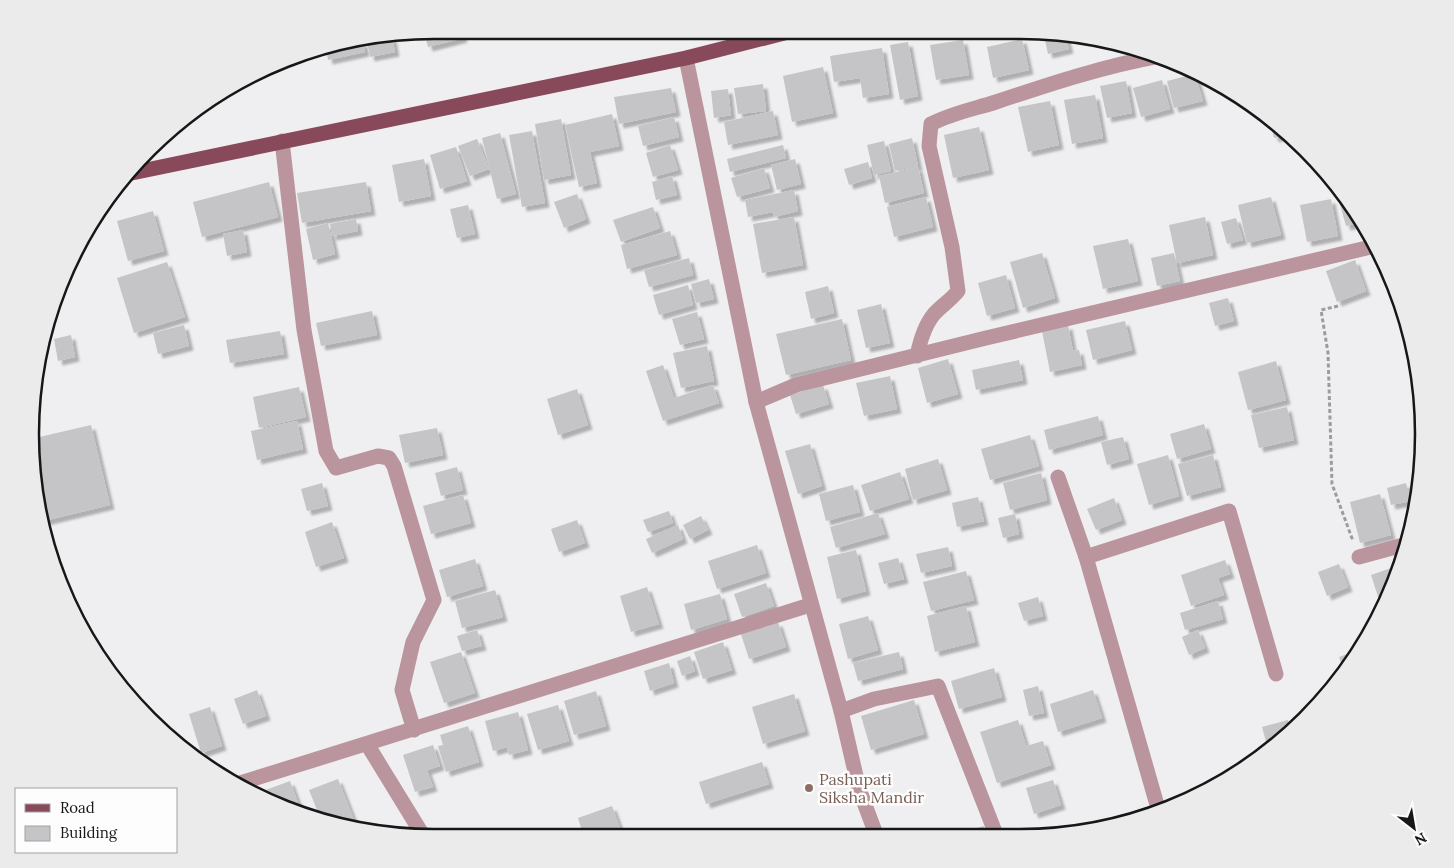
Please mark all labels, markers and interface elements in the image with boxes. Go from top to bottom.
place label: Pashupati Siksha Mandir [819,769,924,807]
marker: Pashupati Siksha Mandir [803,782,815,794]
legend [15,788,178,853]
text: Road [60,798,95,817]
north arrow [1389,803,1439,853]
text: Building [60,823,118,842]
text: N [1411,829,1430,850]

